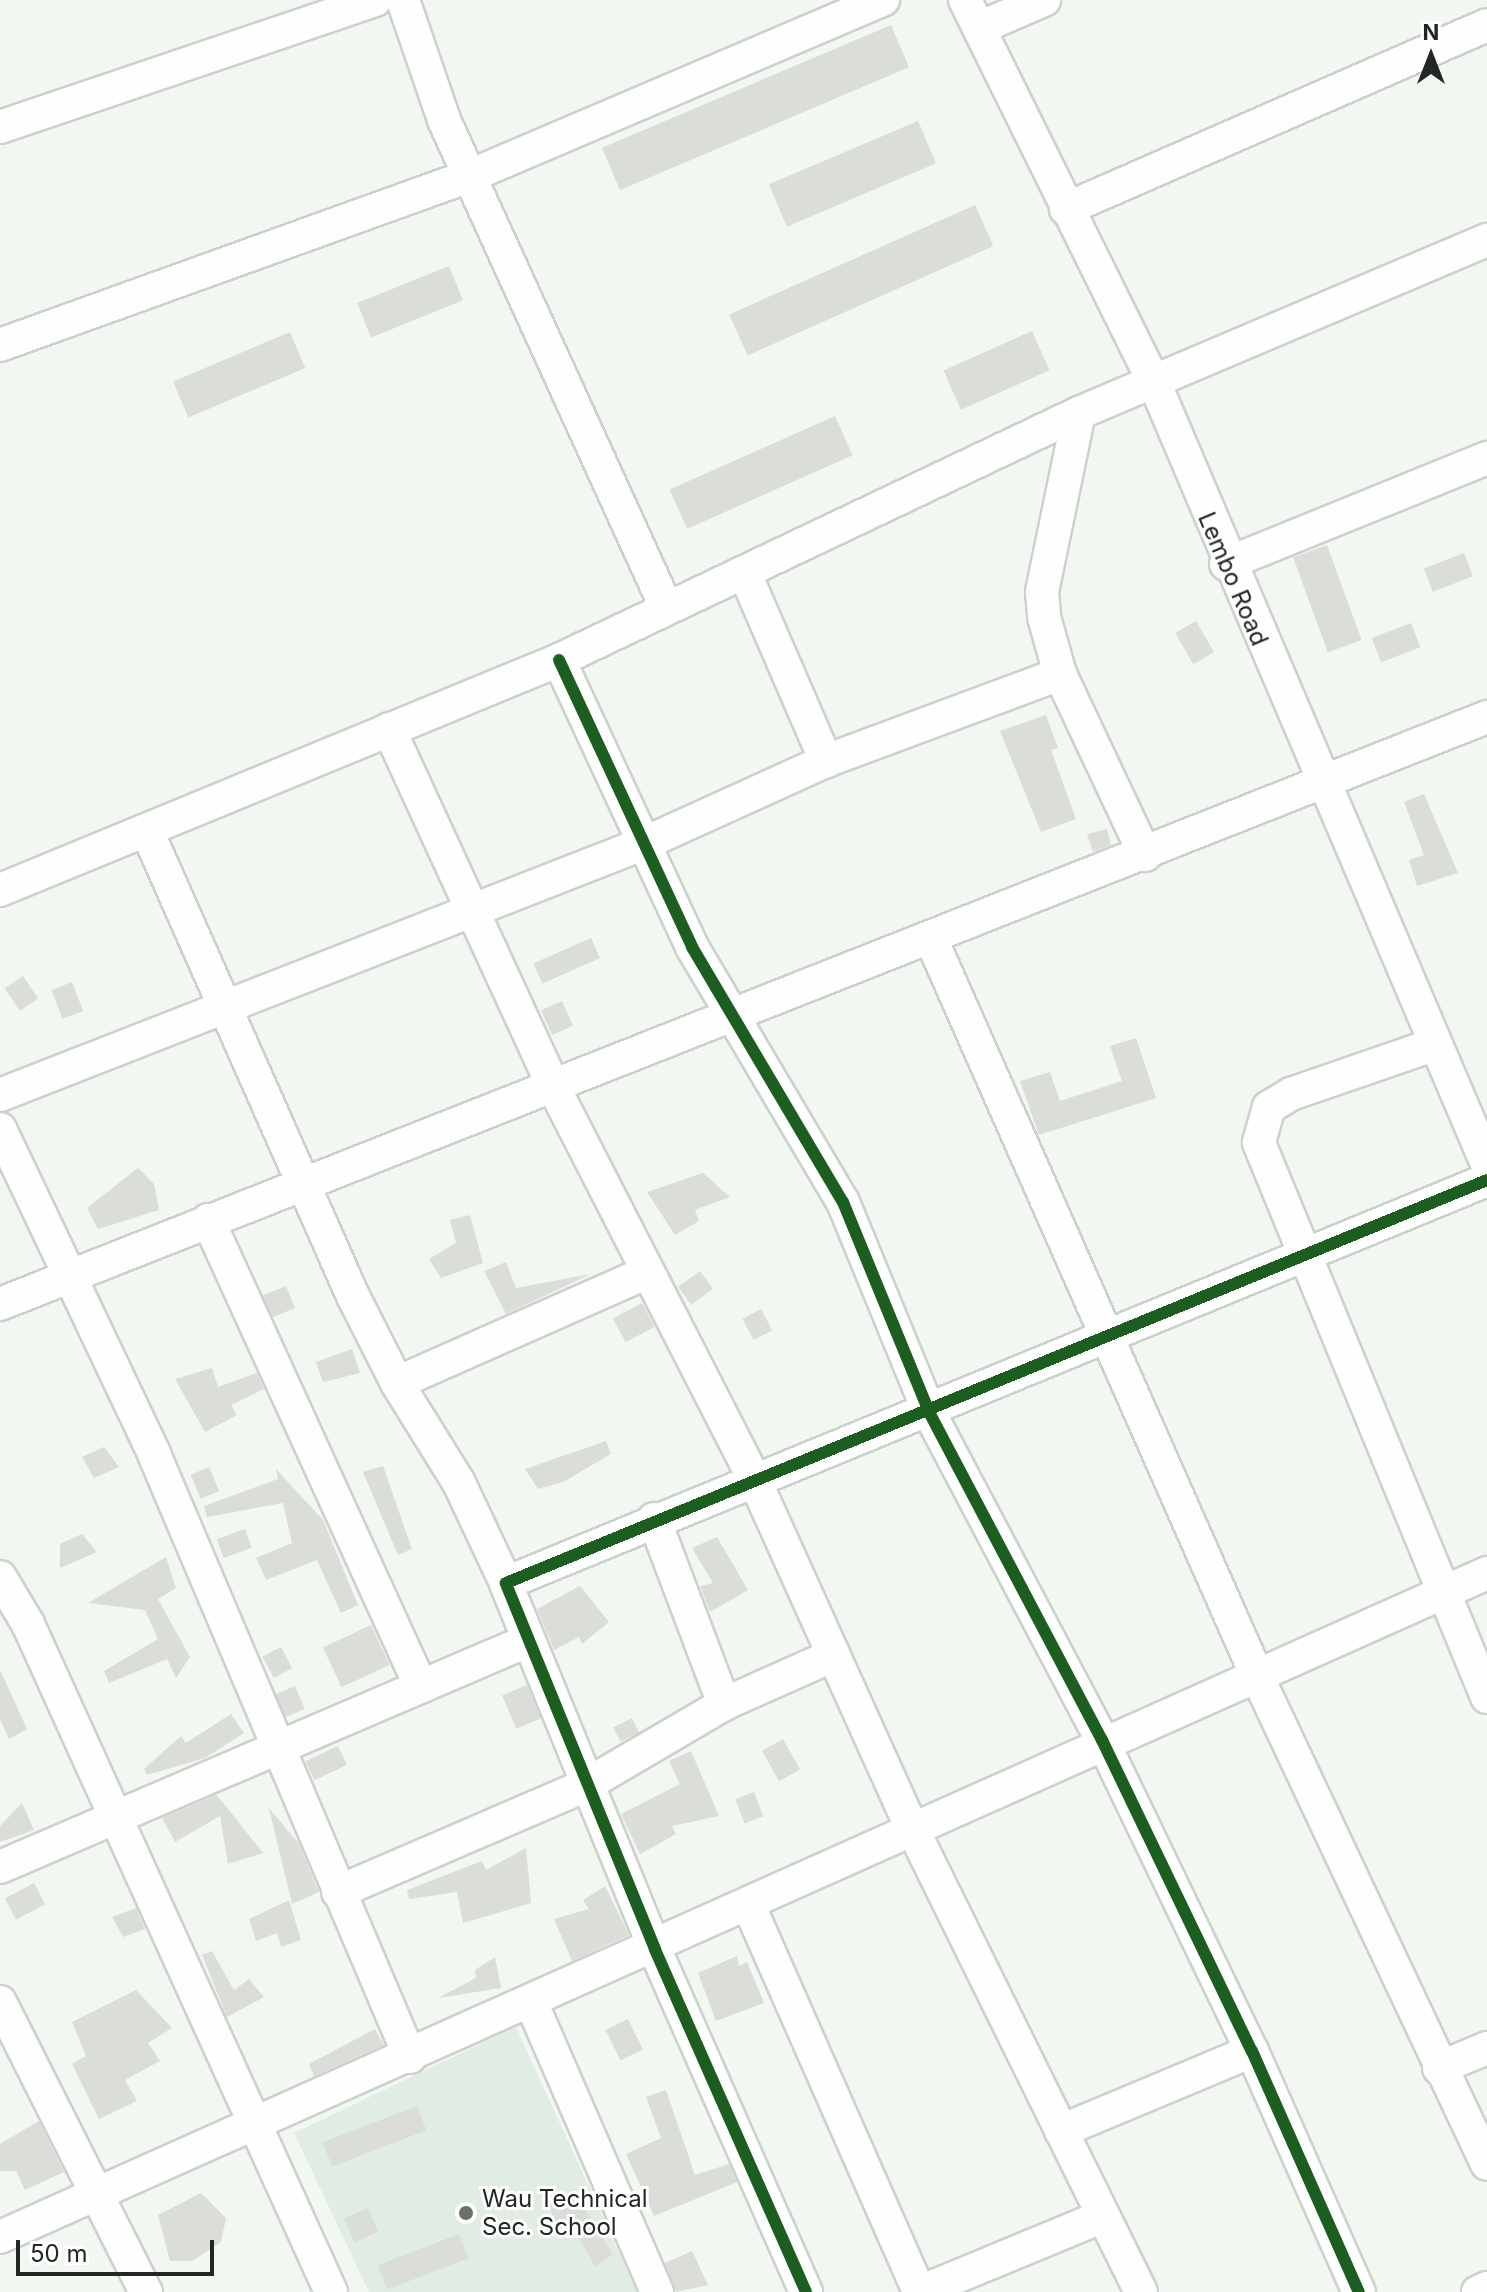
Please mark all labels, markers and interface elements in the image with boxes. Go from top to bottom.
north arrow [1391,16,1471,96]
text: N [1423,19,1439,45]
street label: Lembo Road [1192,508,1274,650]
place label: Wau Technical Sec. School [482,2185,648,2241]
marker: Wau Technical Sec. School [457,2204,475,2222]
scale bar [20,2224,218,2274]
text: 50 m [30,2239,88,2268]

